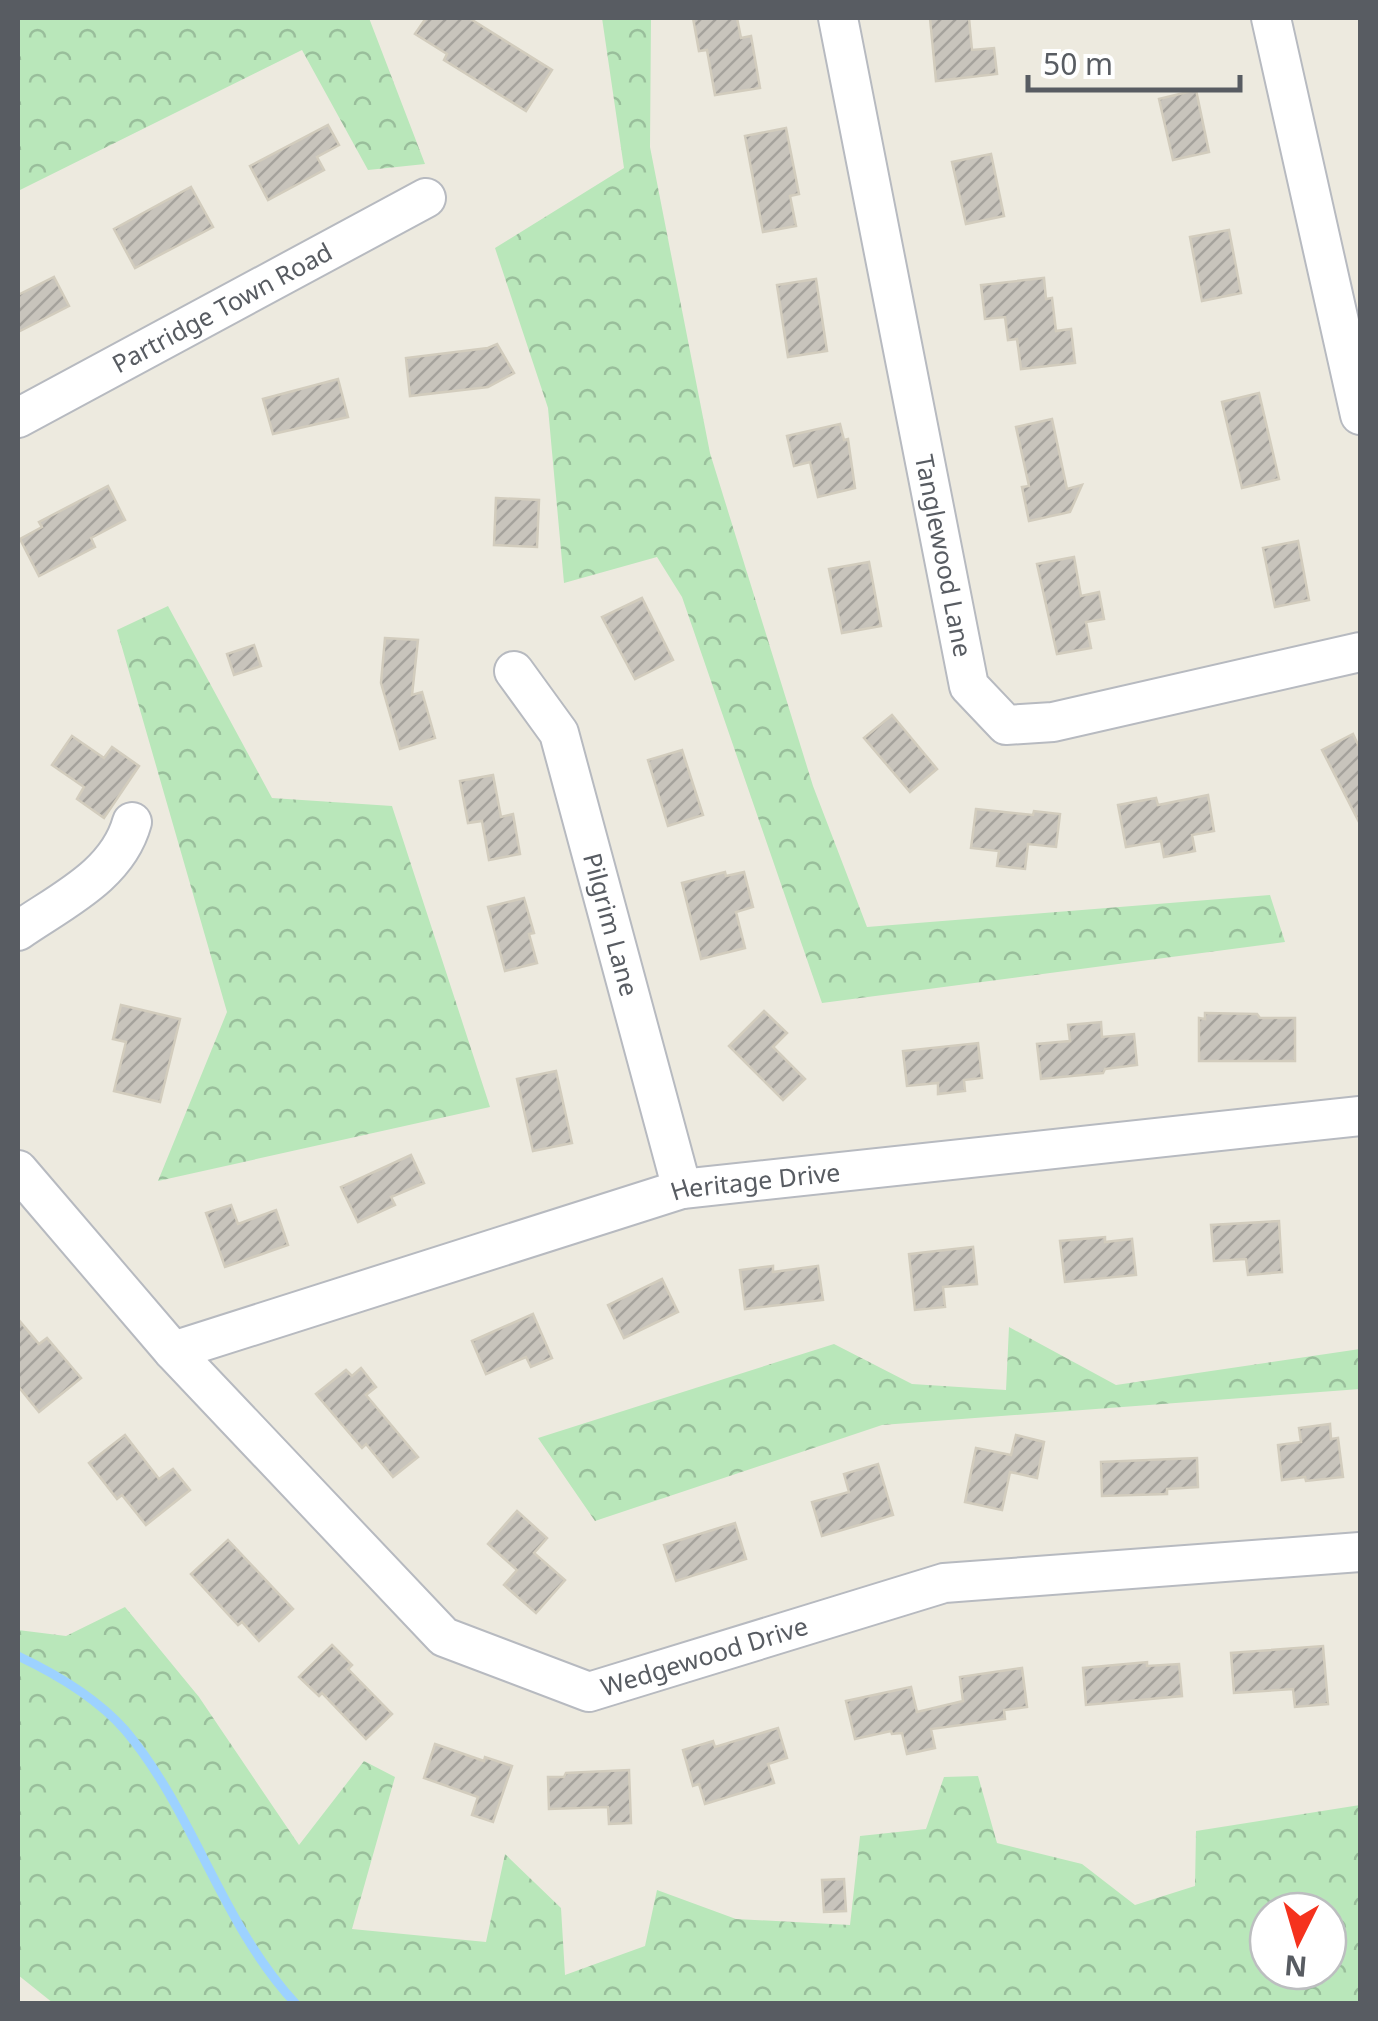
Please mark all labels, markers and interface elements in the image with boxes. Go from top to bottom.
scale bar [1028,30,1240,92]
text: 50 m [1043,43,1113,84]
street label: Partridge Town Road [106,234,338,380]
street label: Tanglewood Lane [908,452,981,660]
street label: Pilgrim Lane [576,849,647,1000]
street label: Heritage Drive [666,1154,842,1208]
street label: Wedgewood Drive [596,1608,812,1703]
north arrow [1248,1891,1348,1991]
text: N [1283,1947,1309,1987]

